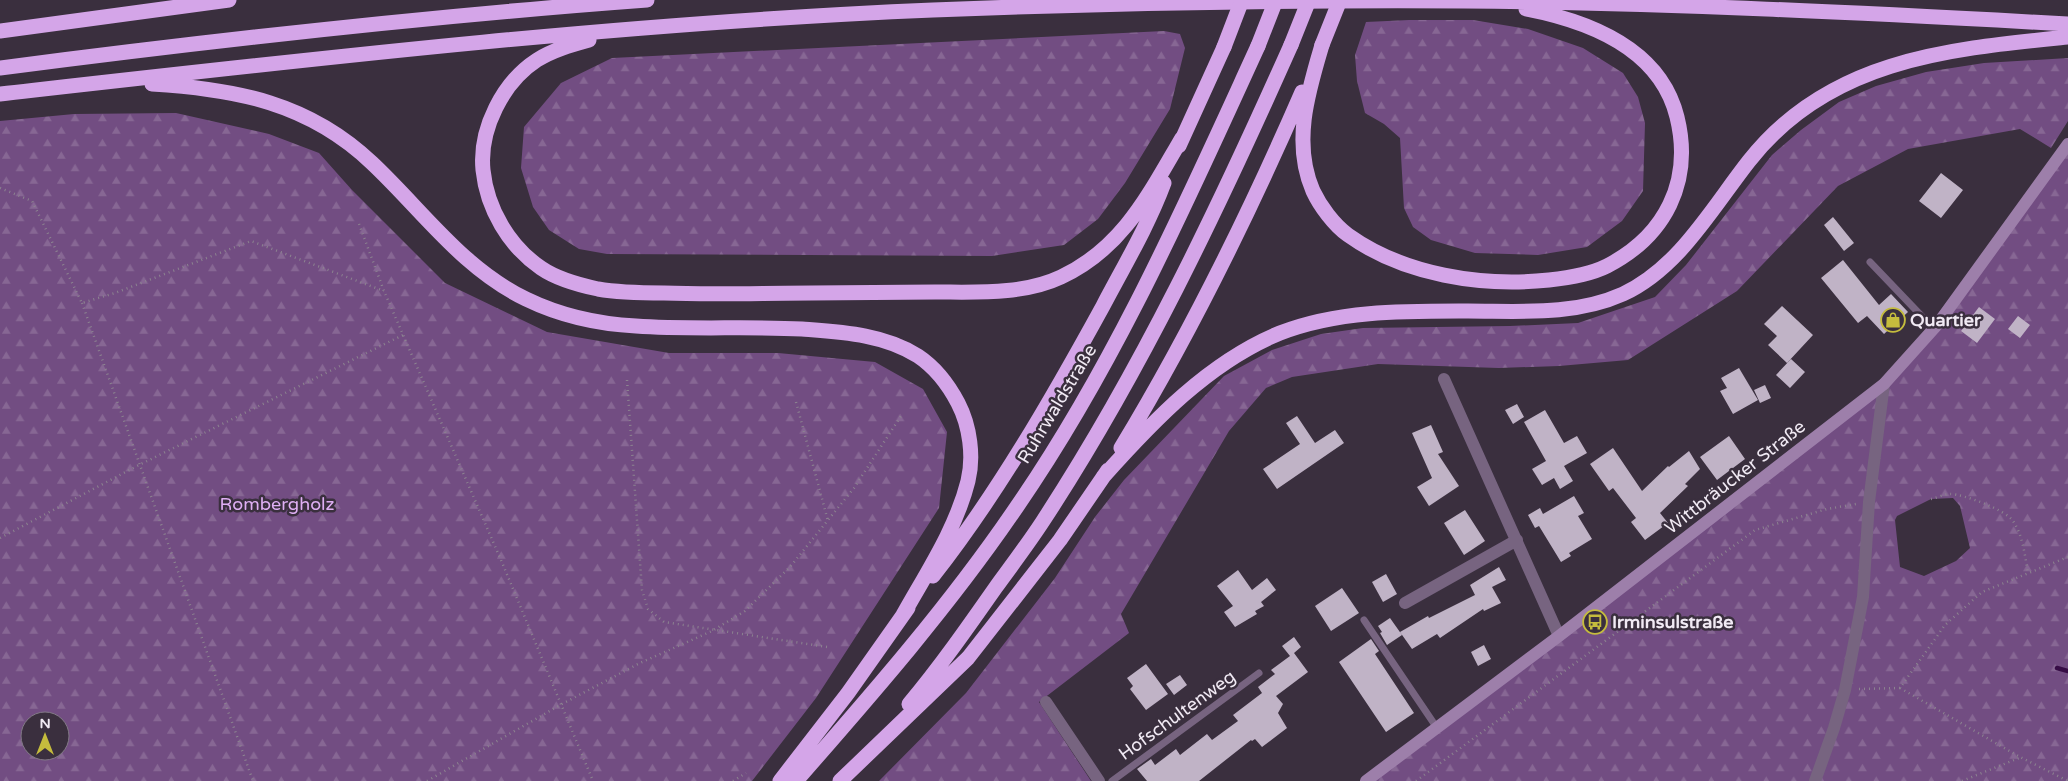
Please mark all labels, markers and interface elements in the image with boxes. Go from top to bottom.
shop icon: Quartier [1880,307,1906,333]
place label: Quartier [1910,309,1982,331]
street label: Ruhrwaldstraße [1013,340,1101,468]
street label: Wittbräucker Straße [1660,415,1810,539]
park label: Rombergholz [219,493,335,515]
bus stop icon: Irminsulstraße [1582,609,1608,635]
place label: Irminsulstraße [1612,611,1733,633]
street label: Hofschultenweg [1114,665,1240,765]
north arrow [20,711,70,761]
text: N [39,715,51,732]

